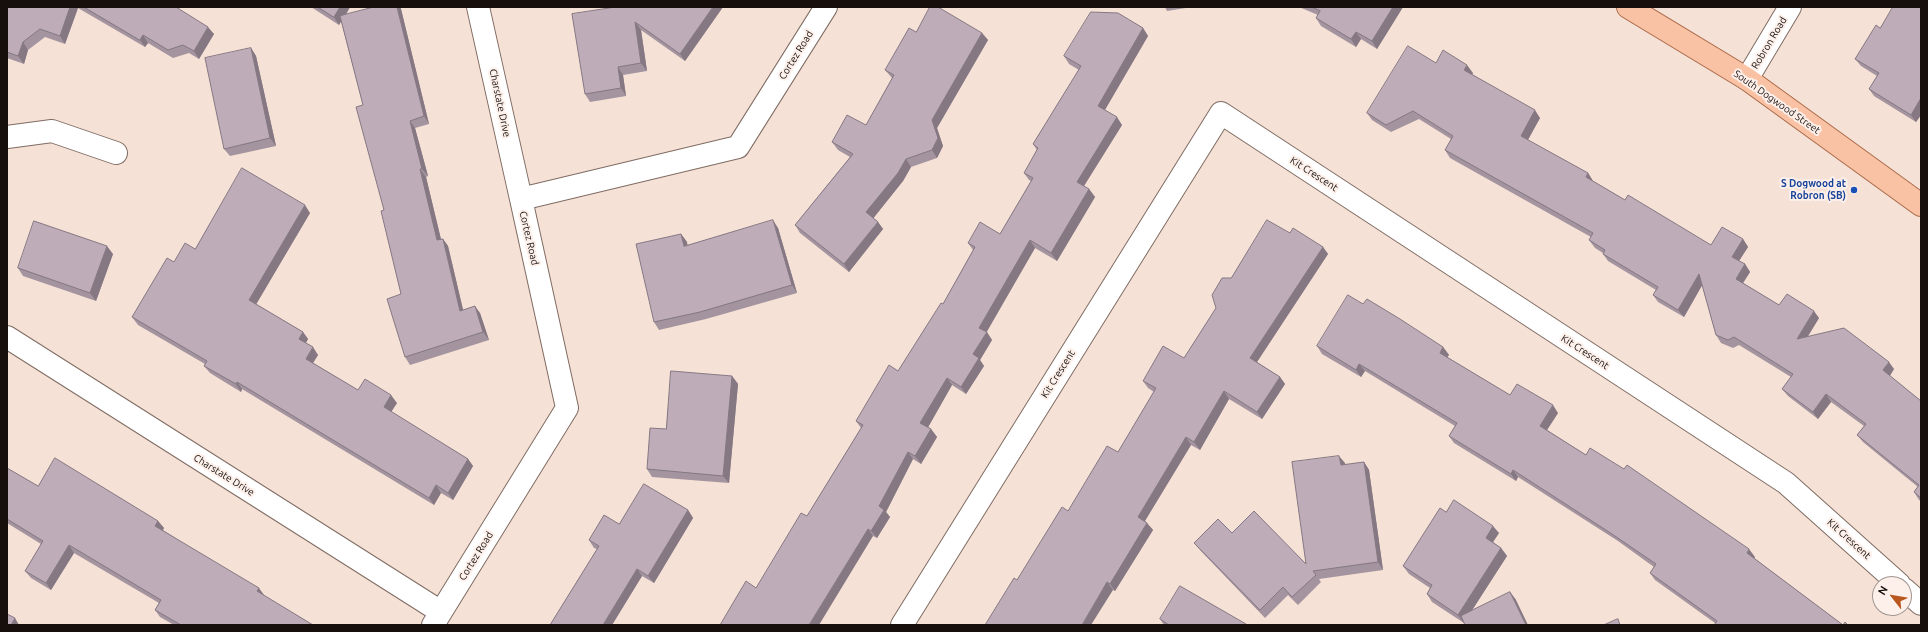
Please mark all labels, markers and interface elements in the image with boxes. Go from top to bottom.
street label: Robron Road [1749,15,1789,71]
street label: Cortez Road [776,28,816,82]
street label: Charstate Drive [487,68,513,138]
street label: South Dogwood Street [1731,68,1823,136]
street label: Kit Crescent [1288,154,1340,194]
place label: S Dogwood at Robron (SB) [1781,178,1846,202]
marker: S Dogwood at Robron (SB) [1849,185,1859,195]
street label: Cortez Road [517,210,541,266]
street label: Kit Crescent [1559,332,1611,372]
street label: Kit Crescent [1038,348,1078,400]
street label: Charstate Drive [191,451,257,499]
street label: Kit Crescent [1825,516,1873,562]
street label: Cortez Road [456,529,496,583]
north arrow [1872,576,1912,616]
text: N [1875,584,1890,597]

